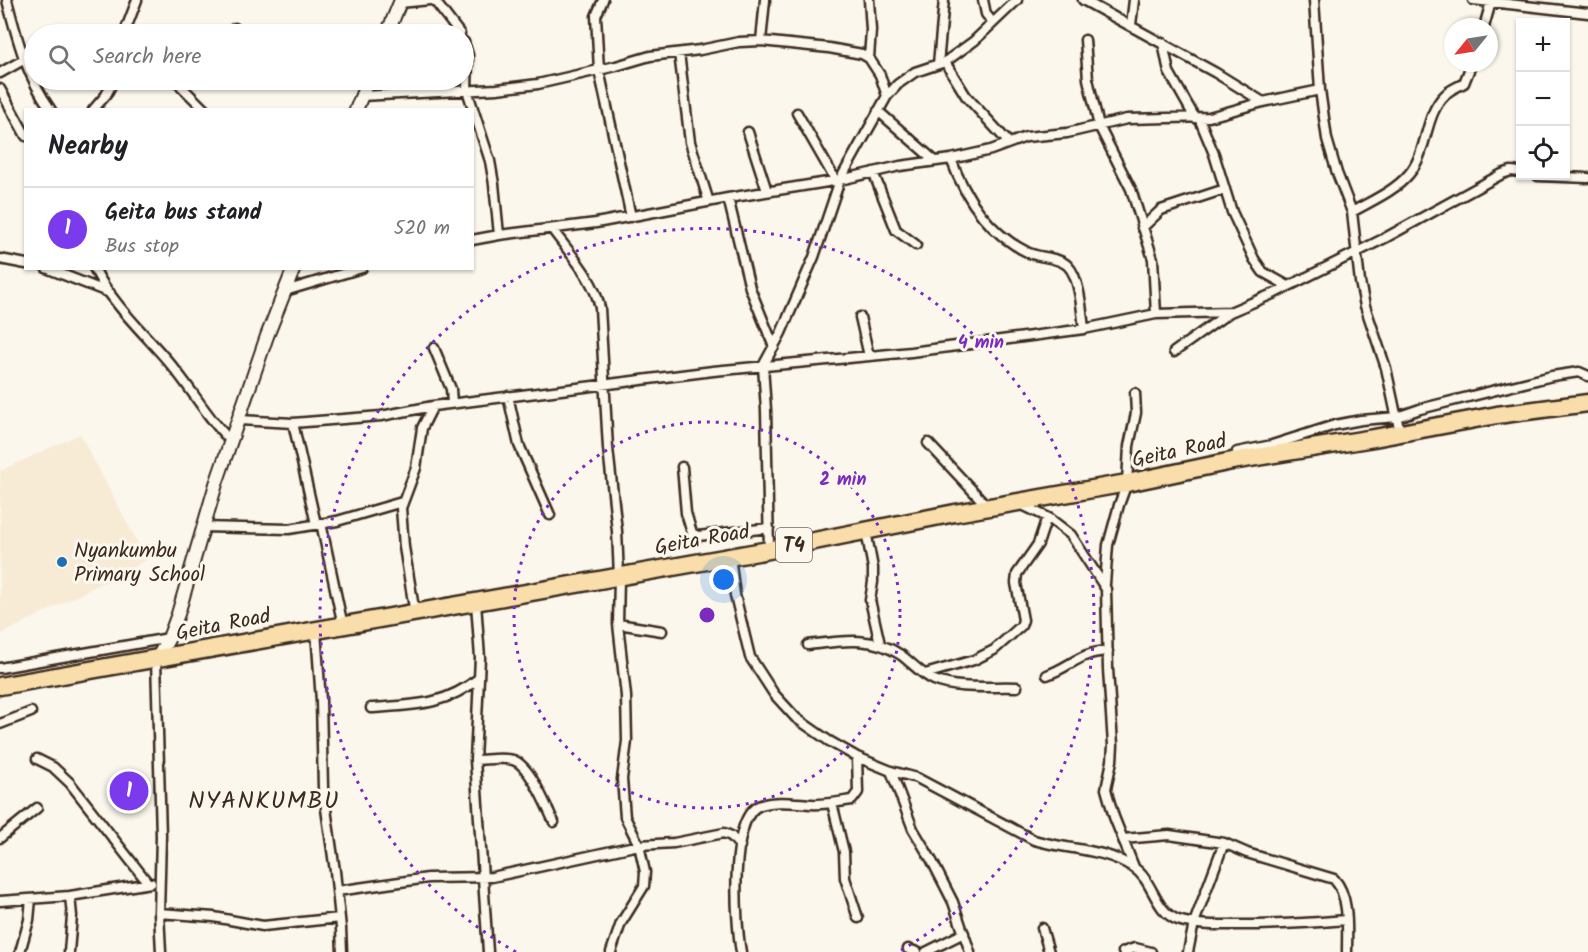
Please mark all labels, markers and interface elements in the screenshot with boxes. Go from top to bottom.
north arrow [1444,18,1498,72]
map controls [1516,18,1570,180]
button: + [1516,18,1570,72]
search box [24,24,474,90]
text: Search here [93,40,201,75]
icon: search [45,41,78,74]
button: − [1516,72,1570,126]
text: Nearby [48,126,128,168]
button: locate [1516,126,1570,180]
text: Geita bus stand [105,196,262,231]
text: 1 [64,213,71,245]
text: 520 m [394,213,450,245]
text: Bus stop [105,231,179,263]
text: 4 min [958,329,1004,358]
street label: Geita Road [1129,425,1230,478]
text: 2 min [820,466,866,495]
street label: Geita Road [652,516,753,565]
road number: T4 [776,528,812,562]
place label: Nyankumbu Primary School [74,535,205,592]
marker: Nyankumbu Primary School [55,555,69,569]
your location [709,565,738,594]
street label: Geita Road [173,600,274,651]
centre of rings [697,605,717,625]
pin: 1 [110,768,148,814]
district label: NYANKUMBU [188,782,340,821]

